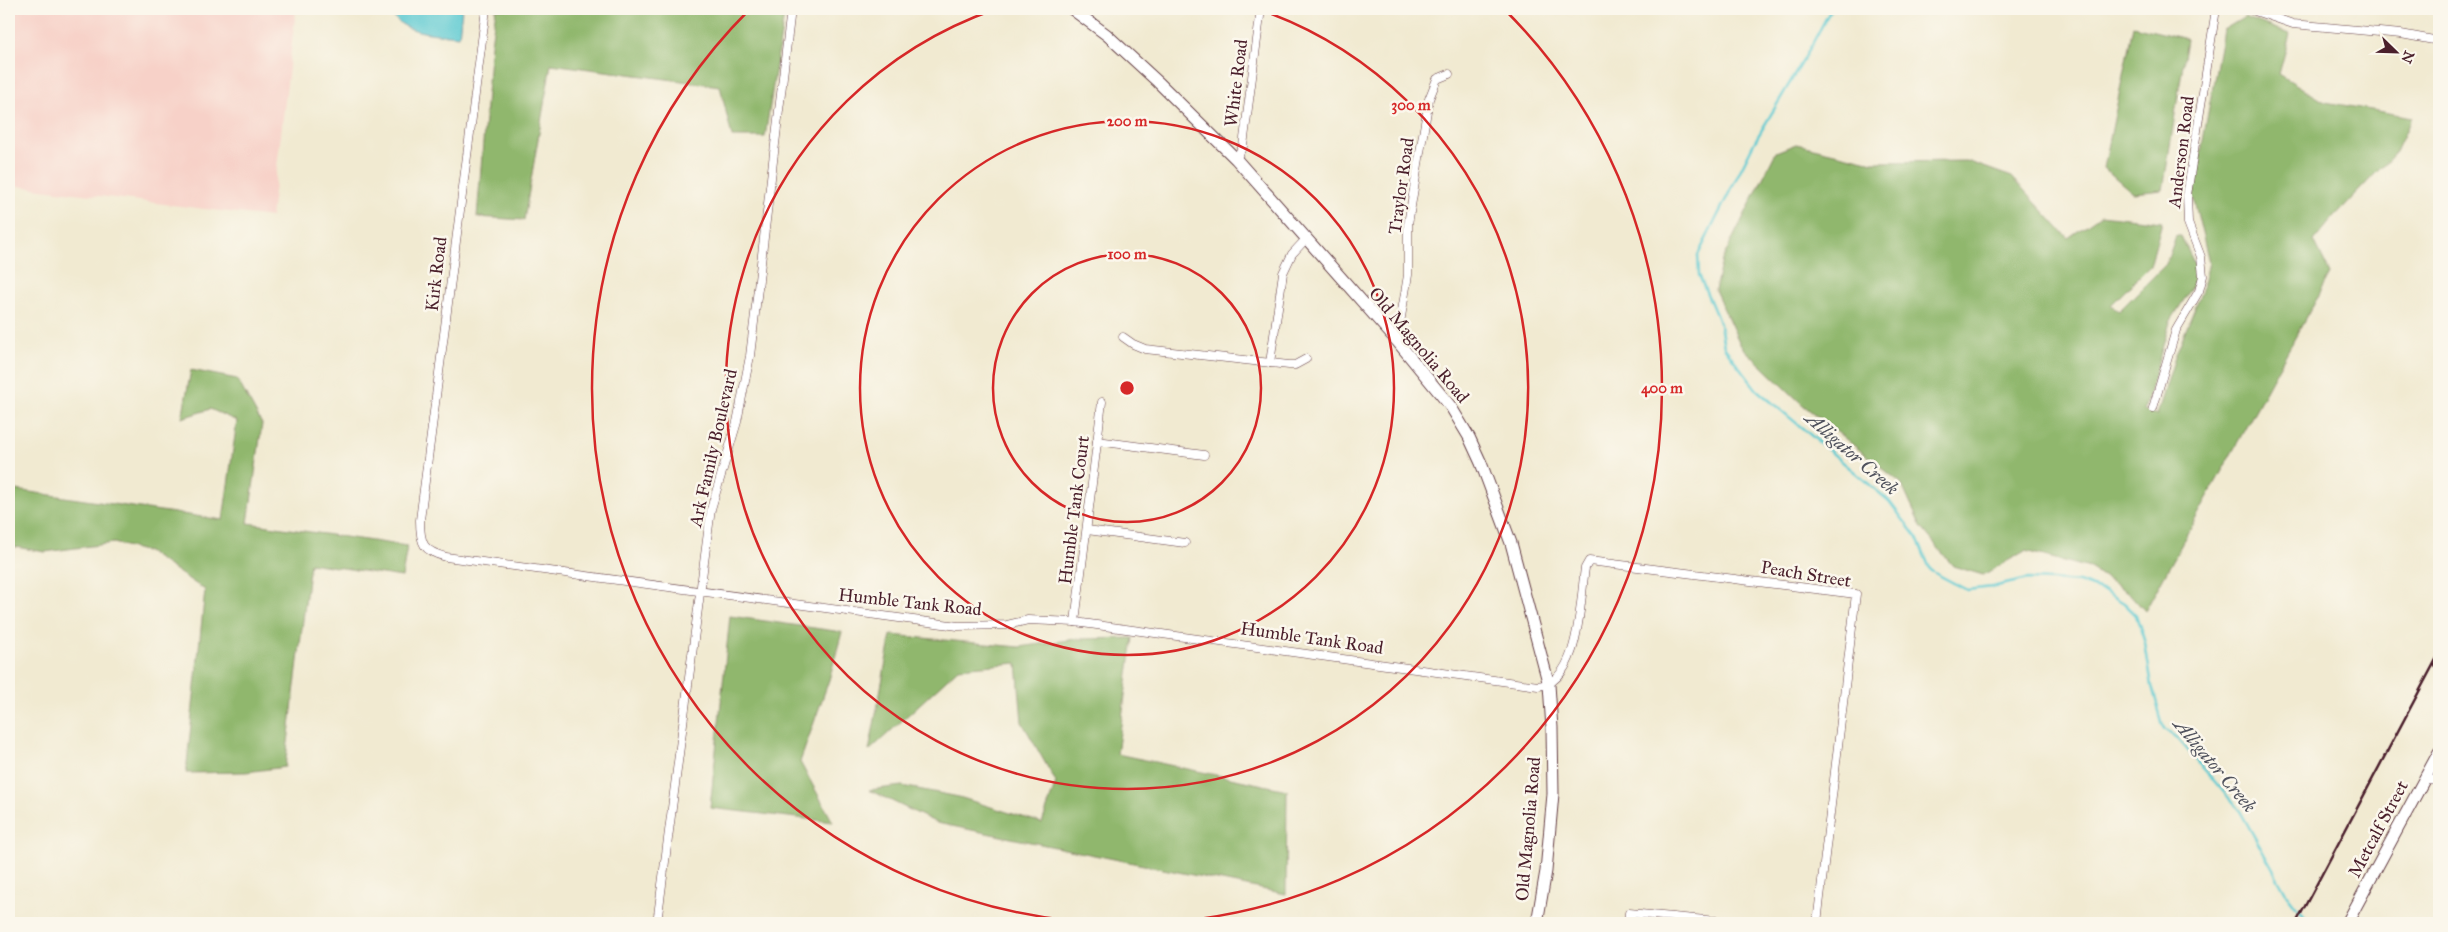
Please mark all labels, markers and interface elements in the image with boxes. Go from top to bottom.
north arrow [2370,28,2420,78]
street label: White Road [1220,38,1252,128]
text: N [2397,48,2418,66]
street label: Anderson Road [2163,95,2199,210]
text: 300 m [1391,96,1431,115]
text: 200 m [1107,112,1148,130]
street label: Traylor Road [1383,136,1419,236]
street label: Kirk Road [421,235,451,313]
text: 100 m [1107,245,1147,263]
street label: Old Magnolia Road [1363,283,1474,408]
street label: Ark Family Boulevard [684,367,742,530]
centre of rings [1118,379,1136,397]
text: 400 m [1641,379,1683,398]
water label: Alligator Creek [1799,405,1904,500]
street label: Humble Tank Court [1054,434,1094,586]
street label: Peach Street [1759,556,1853,592]
street label: Humble Tank Road [837,584,983,620]
street label: Humble Tank Road [1239,617,1385,659]
water label: Alligator Creek [2168,712,2261,817]
street label: Old Magnolia Road [1511,756,1546,902]
street label: Metcalf Street [2343,776,2413,881]

